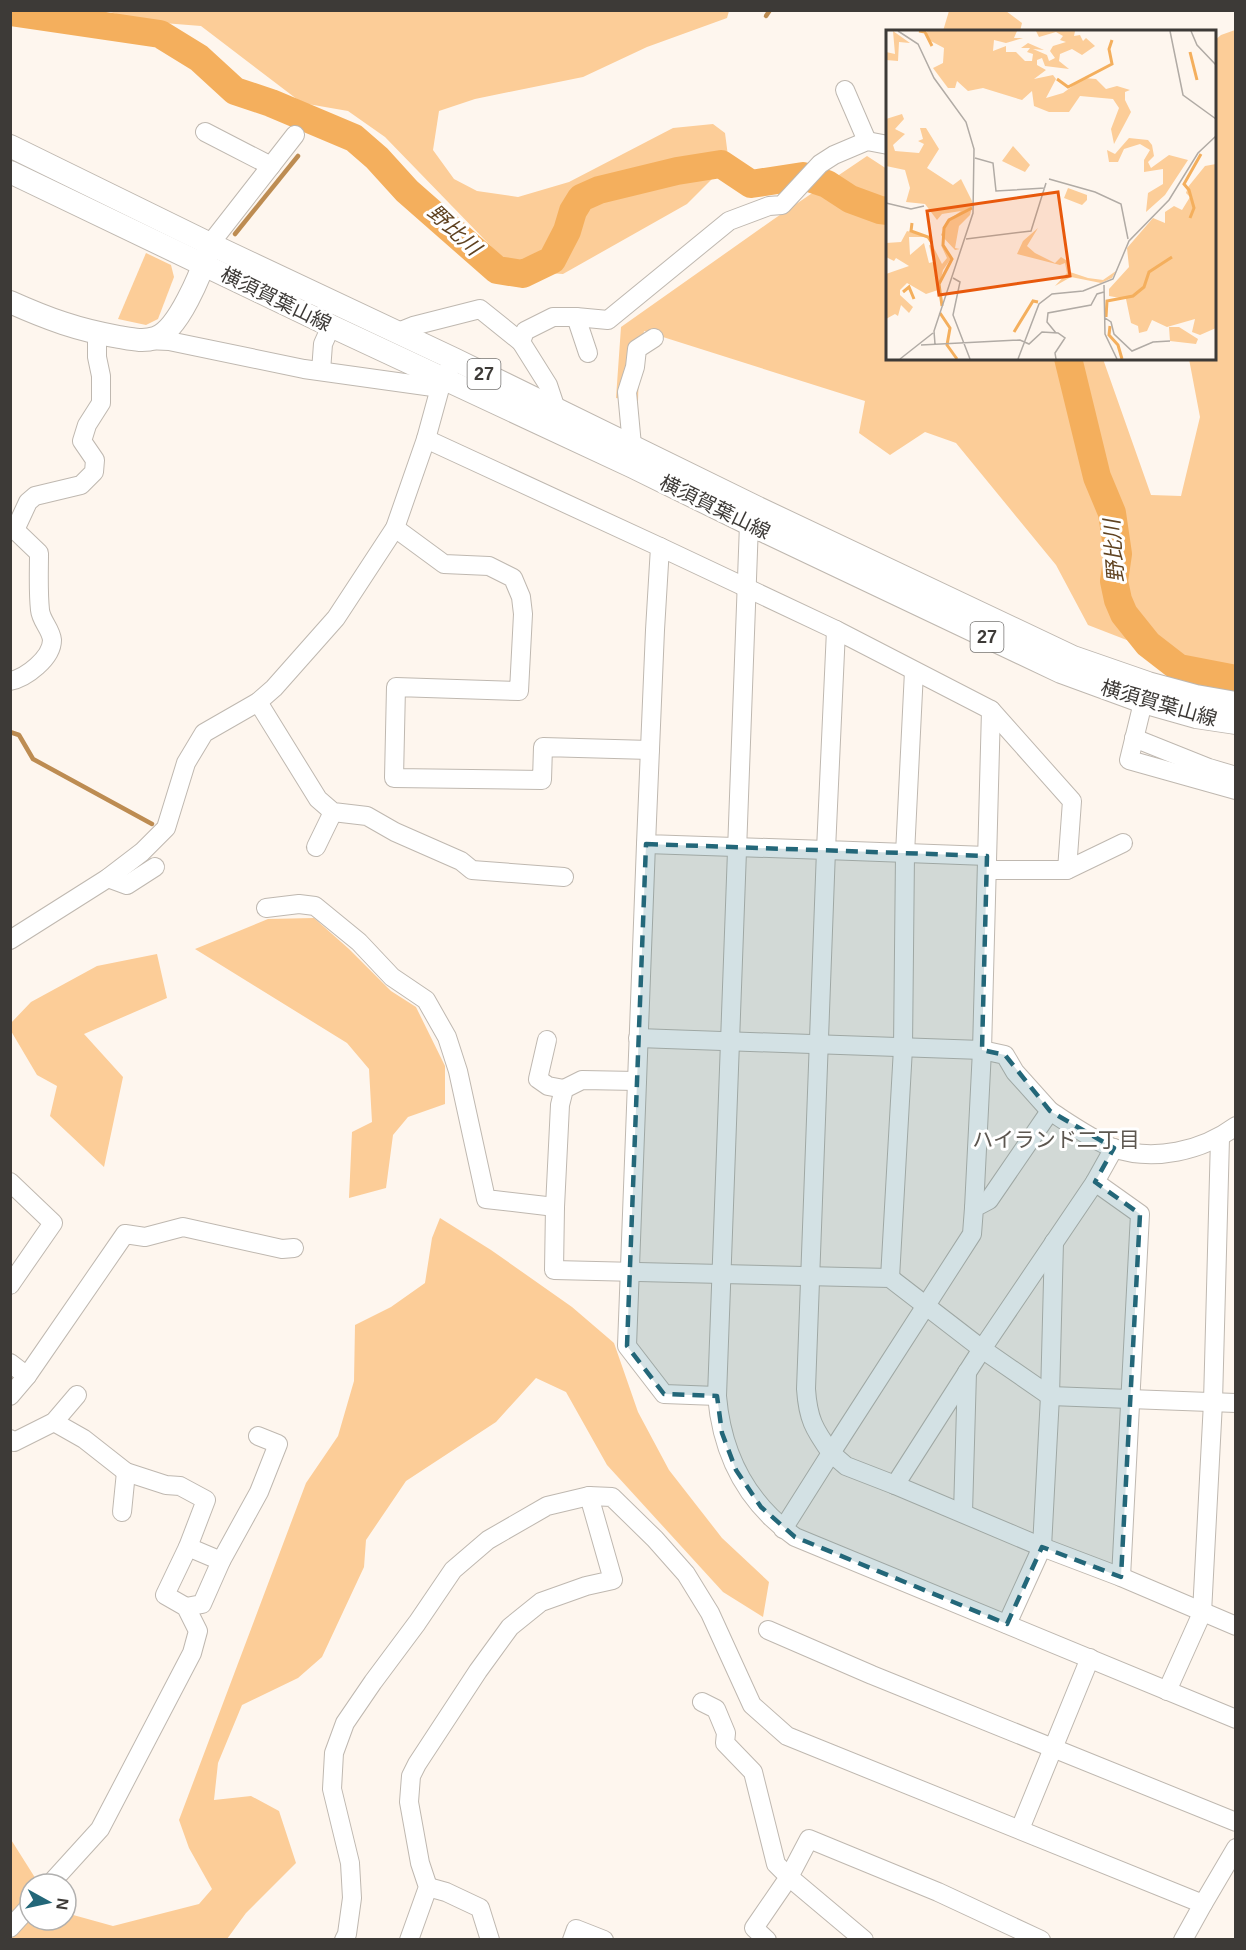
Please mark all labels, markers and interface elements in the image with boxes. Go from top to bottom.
inset map [886,30,1216,360]
water label: 野比川 [423,200,487,261]
street label: 横須賀葉山線 [217,263,335,335]
road number: 27 [468,359,500,389]
street label: 横須賀葉山線 [656,471,774,543]
water label: 野比川 [1100,517,1127,583]
road number: 27 [970,622,1004,652]
street label: 横須賀葉山線 [1098,676,1220,730]
district label: ハイランド二丁目 [972,1128,1140,1151]
north arrow [18,1872,78,1932]
text: N [53,1897,72,1911]

